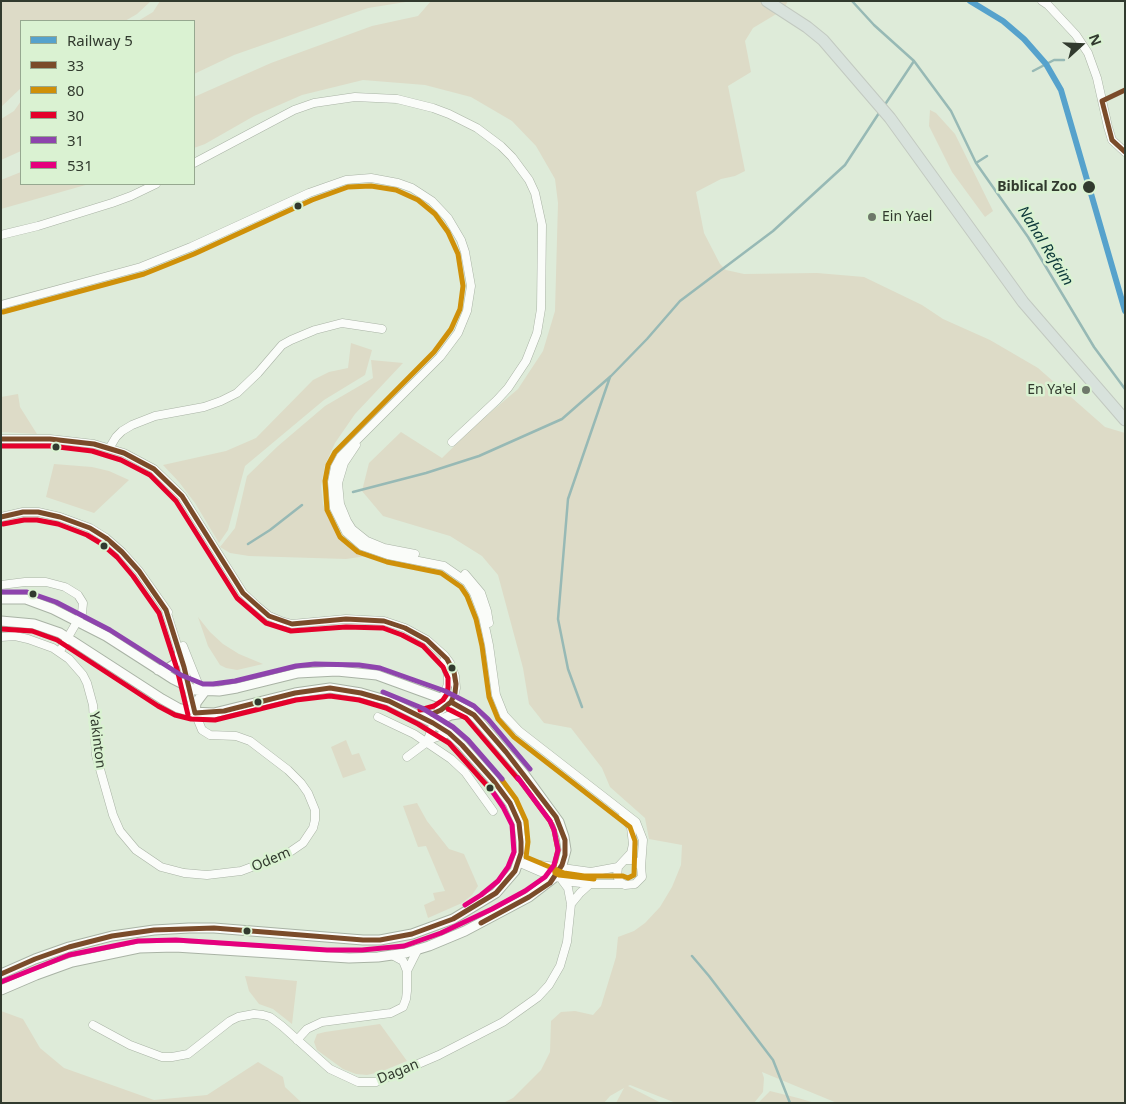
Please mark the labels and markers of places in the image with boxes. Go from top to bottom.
place label: Biblical Zoo [997,179,1077,195]
marker: Biblical Zoo [1081,179,1097,195]
unlabelled marker [293,201,303,211]
place label: Ein Yael [882,209,932,225]
marker: Ein Yael [866,211,878,223]
place label: En Ya'el [1027,382,1076,398]
marker: En Ya'el [1080,384,1092,396]
unlabelled marker [51,442,61,452]
unlabelled marker [99,541,109,551]
unlabelled marker [28,589,38,599]
unlabelled marker [447,663,457,673]
unlabelled marker [253,697,263,707]
unlabelled marker [485,783,495,793]
unlabelled marker [242,926,252,936]

